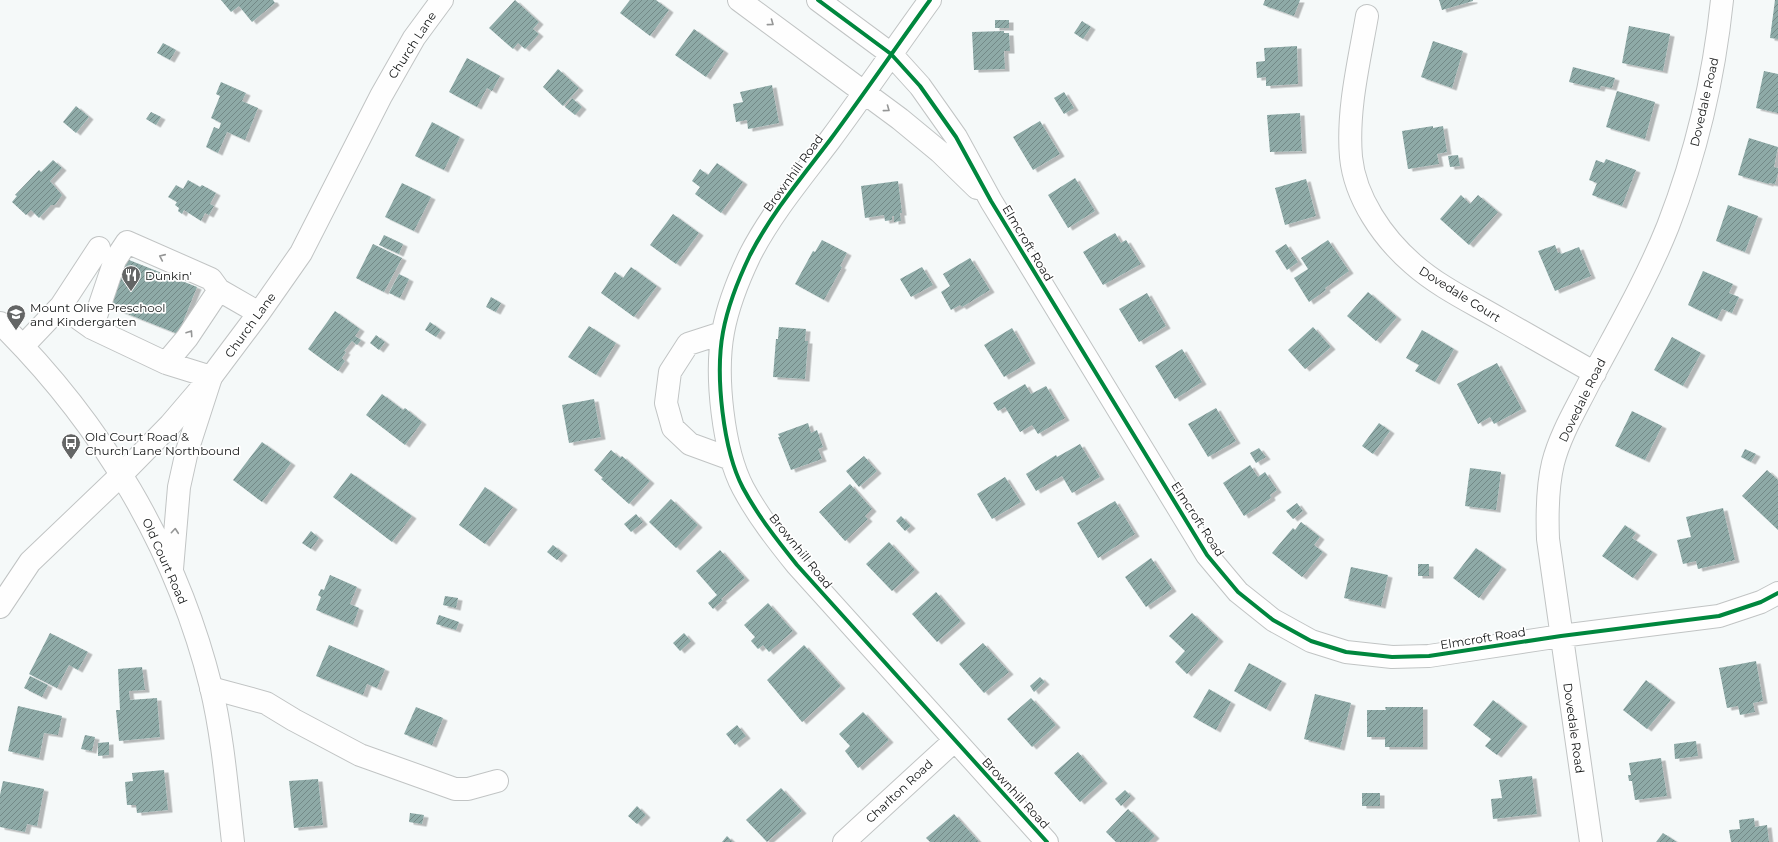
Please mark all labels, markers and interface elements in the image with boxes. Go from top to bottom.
street label: Church Lane [385,9,439,81]
one-way arrow [766,18,773,25]
street label: Dovedale Road [1686,56,1722,148]
one-way arrow [882,104,889,111]
street label: Brownhill Road [760,131,826,215]
street label: Elmcroft Road [999,202,1057,284]
one-way arrow [159,254,166,262]
street label: Dovedale Court [1416,263,1504,325]
restaurant icon: Dunkin' [120,264,142,292]
place label: Dunkin' [145,268,192,283]
street label: Church Lane [221,290,279,360]
place label: Mount Olive Preschool and Kindergarten [30,300,166,329]
school or university icon: Mount Olive Preschool and Kindergarten [5,303,27,331]
one-way arrow [185,330,193,337]
street label: Dovedale Road [1555,356,1609,444]
place label: Old Court Road & Church Lane Northbound [85,429,240,458]
bus stop icon: Old Court Road & Church Lane Northbound [60,432,82,460]
street label: Elmcroft Road [1168,479,1228,559]
street label: Brownhill Road [766,511,836,591]
street label: Old Court Road [139,516,191,606]
one-way arrow [170,528,179,534]
street label: Elmcroft Road [1439,624,1527,652]
street label: Dovedale Road [1560,682,1588,774]
street label: Brownhill Road [979,754,1053,832]
street label: Charlton Road [862,756,936,826]

